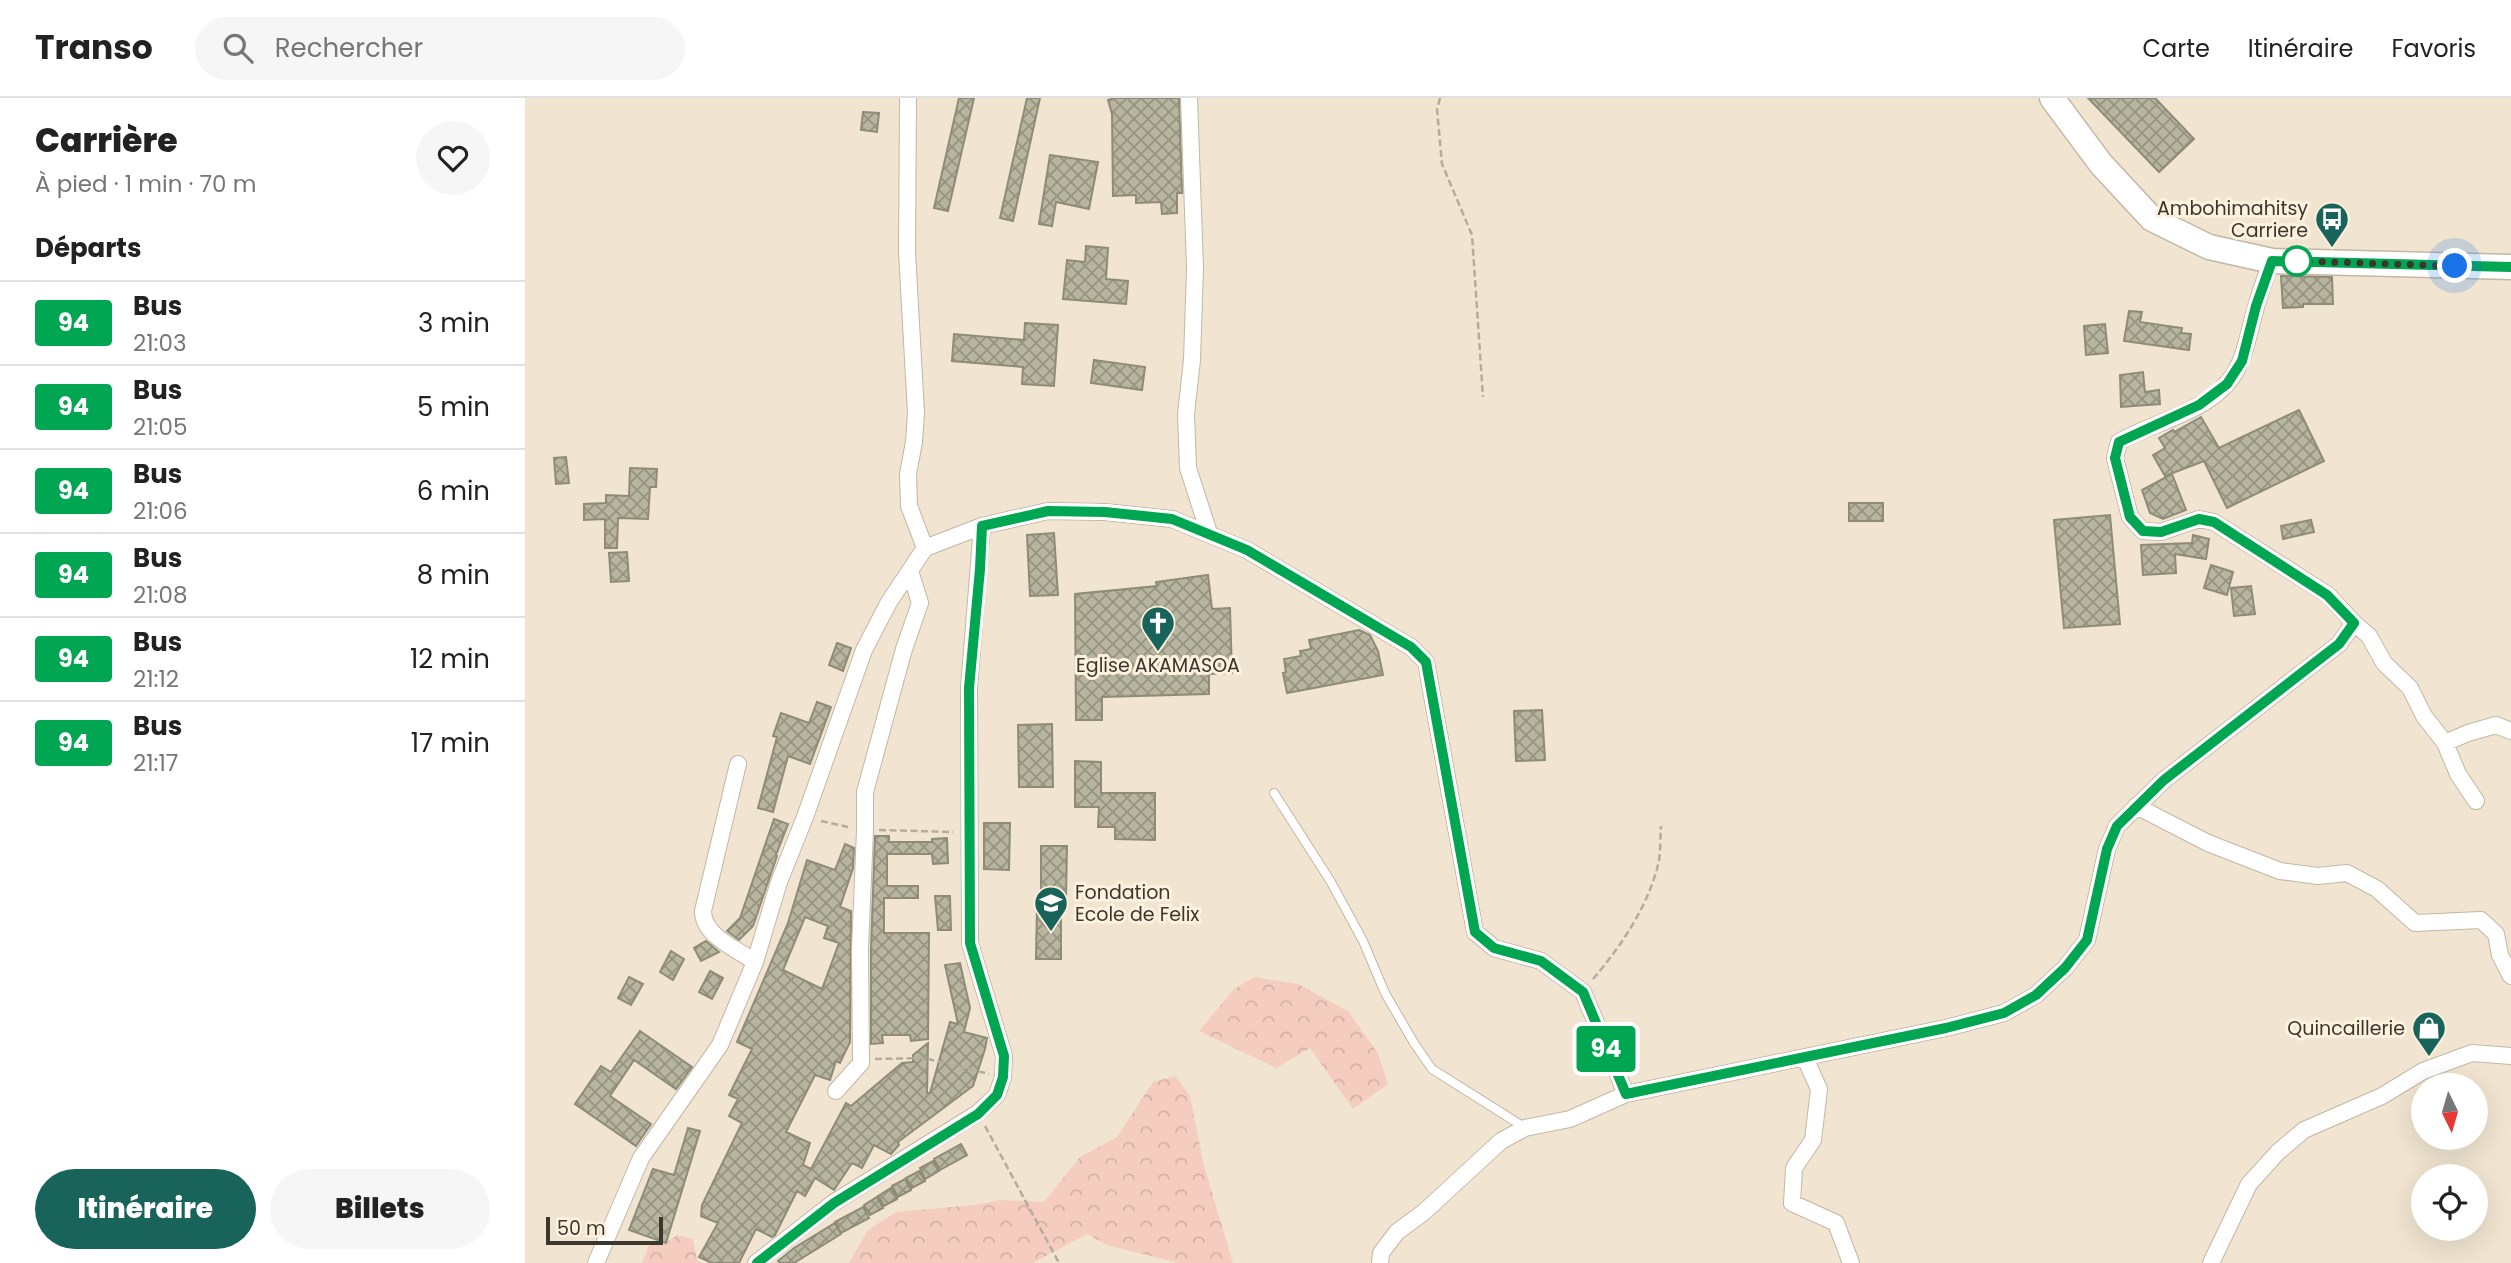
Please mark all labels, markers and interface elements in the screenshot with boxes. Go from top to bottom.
search box [195,17,685,80]
text: Transo [35,24,153,71]
icon: search [219,29,257,67]
text: Rechercher [275,30,423,66]
text: Carte [2142,32,2210,65]
text: Itinéraire [2248,32,2353,65]
text: Favoris [2391,32,2476,65]
text: Carrière [35,117,178,164]
button: heart [416,121,490,195]
text: À pied · 1 min · 70 m [35,168,256,200]
place label: Ambohimahitsy Carriere [2157,195,2308,244]
bus stop icon: Ambohimahitsy Carriere [2313,200,2351,249]
text: Départs [35,230,141,266]
unlabelled marker [2282,246,2312,276]
your location [2437,248,2472,283]
text: Bus [133,288,182,324]
text: 3 min [418,305,490,341]
text: 94 [58,306,89,339]
text: 21:03 [133,327,186,359]
text: Bus [133,372,182,408]
text: 5 min [417,389,490,425]
text: 94 [58,390,89,423]
text: 21:05 [133,411,187,443]
text: Bus [133,456,182,492]
text: 6 min [417,473,490,509]
text: 94 [58,474,89,507]
text: 21:06 [133,495,188,527]
text: Bus [133,540,182,576]
text: 8 min [417,557,490,593]
text: 94 [58,558,89,591]
text: 21:08 [133,579,187,611]
church icon: Eglise AKAMASOA [1139,604,1177,653]
text: Bus [133,624,182,660]
text: 12 min [410,641,490,677]
text: 94 [58,642,89,675]
place label: Eglise AKAMASOA [1076,652,1240,679]
text: 21:12 [133,663,179,695]
text: Bus [133,708,182,744]
text: 17 min [411,725,490,761]
text: 94 [58,726,89,759]
text: 21:17 [133,747,178,779]
place label: Fondation Ecole de Felix [1075,879,1199,928]
school or university icon: Fondation Ecole de Felix [1032,884,1070,933]
shop icon: Quincaillerie [2410,1009,2448,1058]
place label: Quincaillerie [2287,1015,2405,1042]
line badge: 94 [1575,1026,1637,1072]
text: 94 [1590,1032,1622,1065]
north arrow [2411,1073,2489,1150]
map controls [2411,1073,2488,1241]
button: locate [2411,1164,2488,1241]
button: Itinéraire [35,1169,256,1249]
button: Billets [270,1169,490,1249]
scale bar [546,1214,663,1246]
text: 50 m [557,1215,606,1242]

